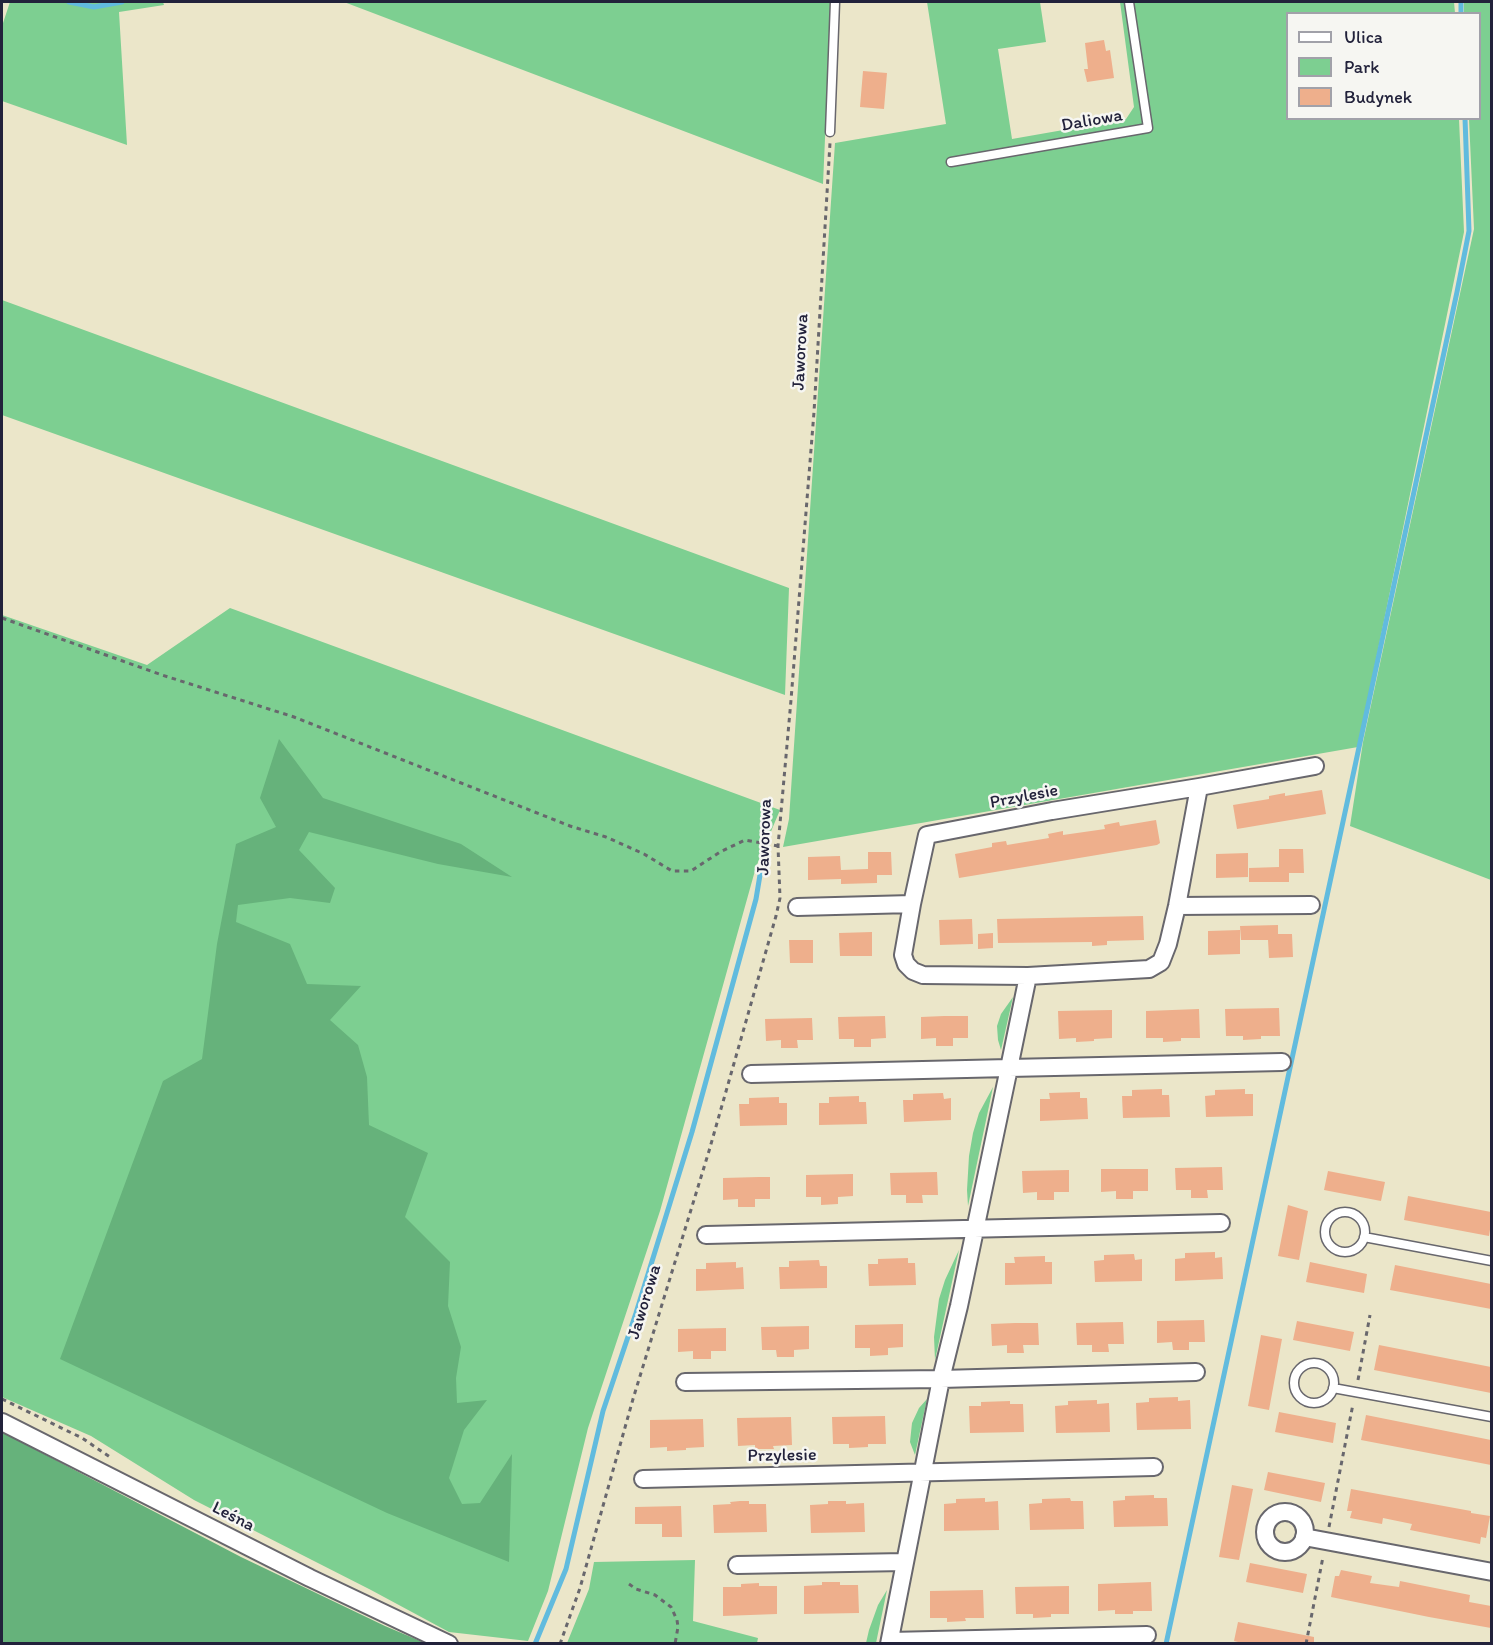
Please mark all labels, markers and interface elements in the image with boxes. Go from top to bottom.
legend [1286,12,1481,120]
text: Ulica [1344,26,1383,48]
text: Park [1344,56,1379,78]
text: Budynek [1344,86,1412,108]
street label: Daliowa [1060,105,1124,137]
street label: Jaworowa [788,313,814,391]
street label: Przylesie [988,780,1060,814]
street label: Jaworowa [753,798,777,876]
street label: Jaworowa [623,1262,667,1342]
street label: Przylesie [747,1445,817,1467]
street label: Leśna [208,1497,258,1537]

